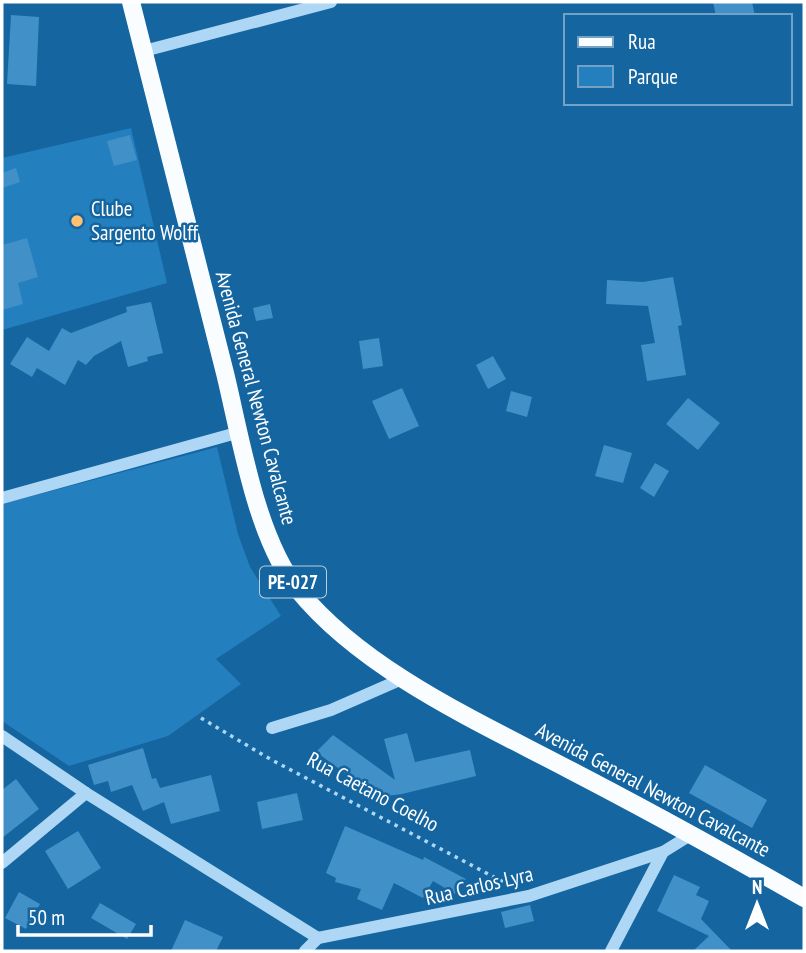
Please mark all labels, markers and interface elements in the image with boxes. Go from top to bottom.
legend [564,14,792,105]
text: Rua [628,28,656,55]
text: Parque [628,63,678,90]
place label: Clube Sargento Wolff [91,195,199,246]
marker: Clube Sargento Wolff [69,213,85,229]
street label: Avenida General Newton Cavalcante [210,268,303,528]
road number: PE-027 [260,566,326,597]
street label: Avenida General Newton Cavalcante [532,716,775,863]
street label: Rua Caetano Coelho [303,746,444,838]
street label: Rua Carlos Lyra [422,860,536,911]
north arrow [722,869,792,939]
text: N [752,875,762,899]
scale bar [18,894,150,938]
text: 50 m [28,904,65,931]

